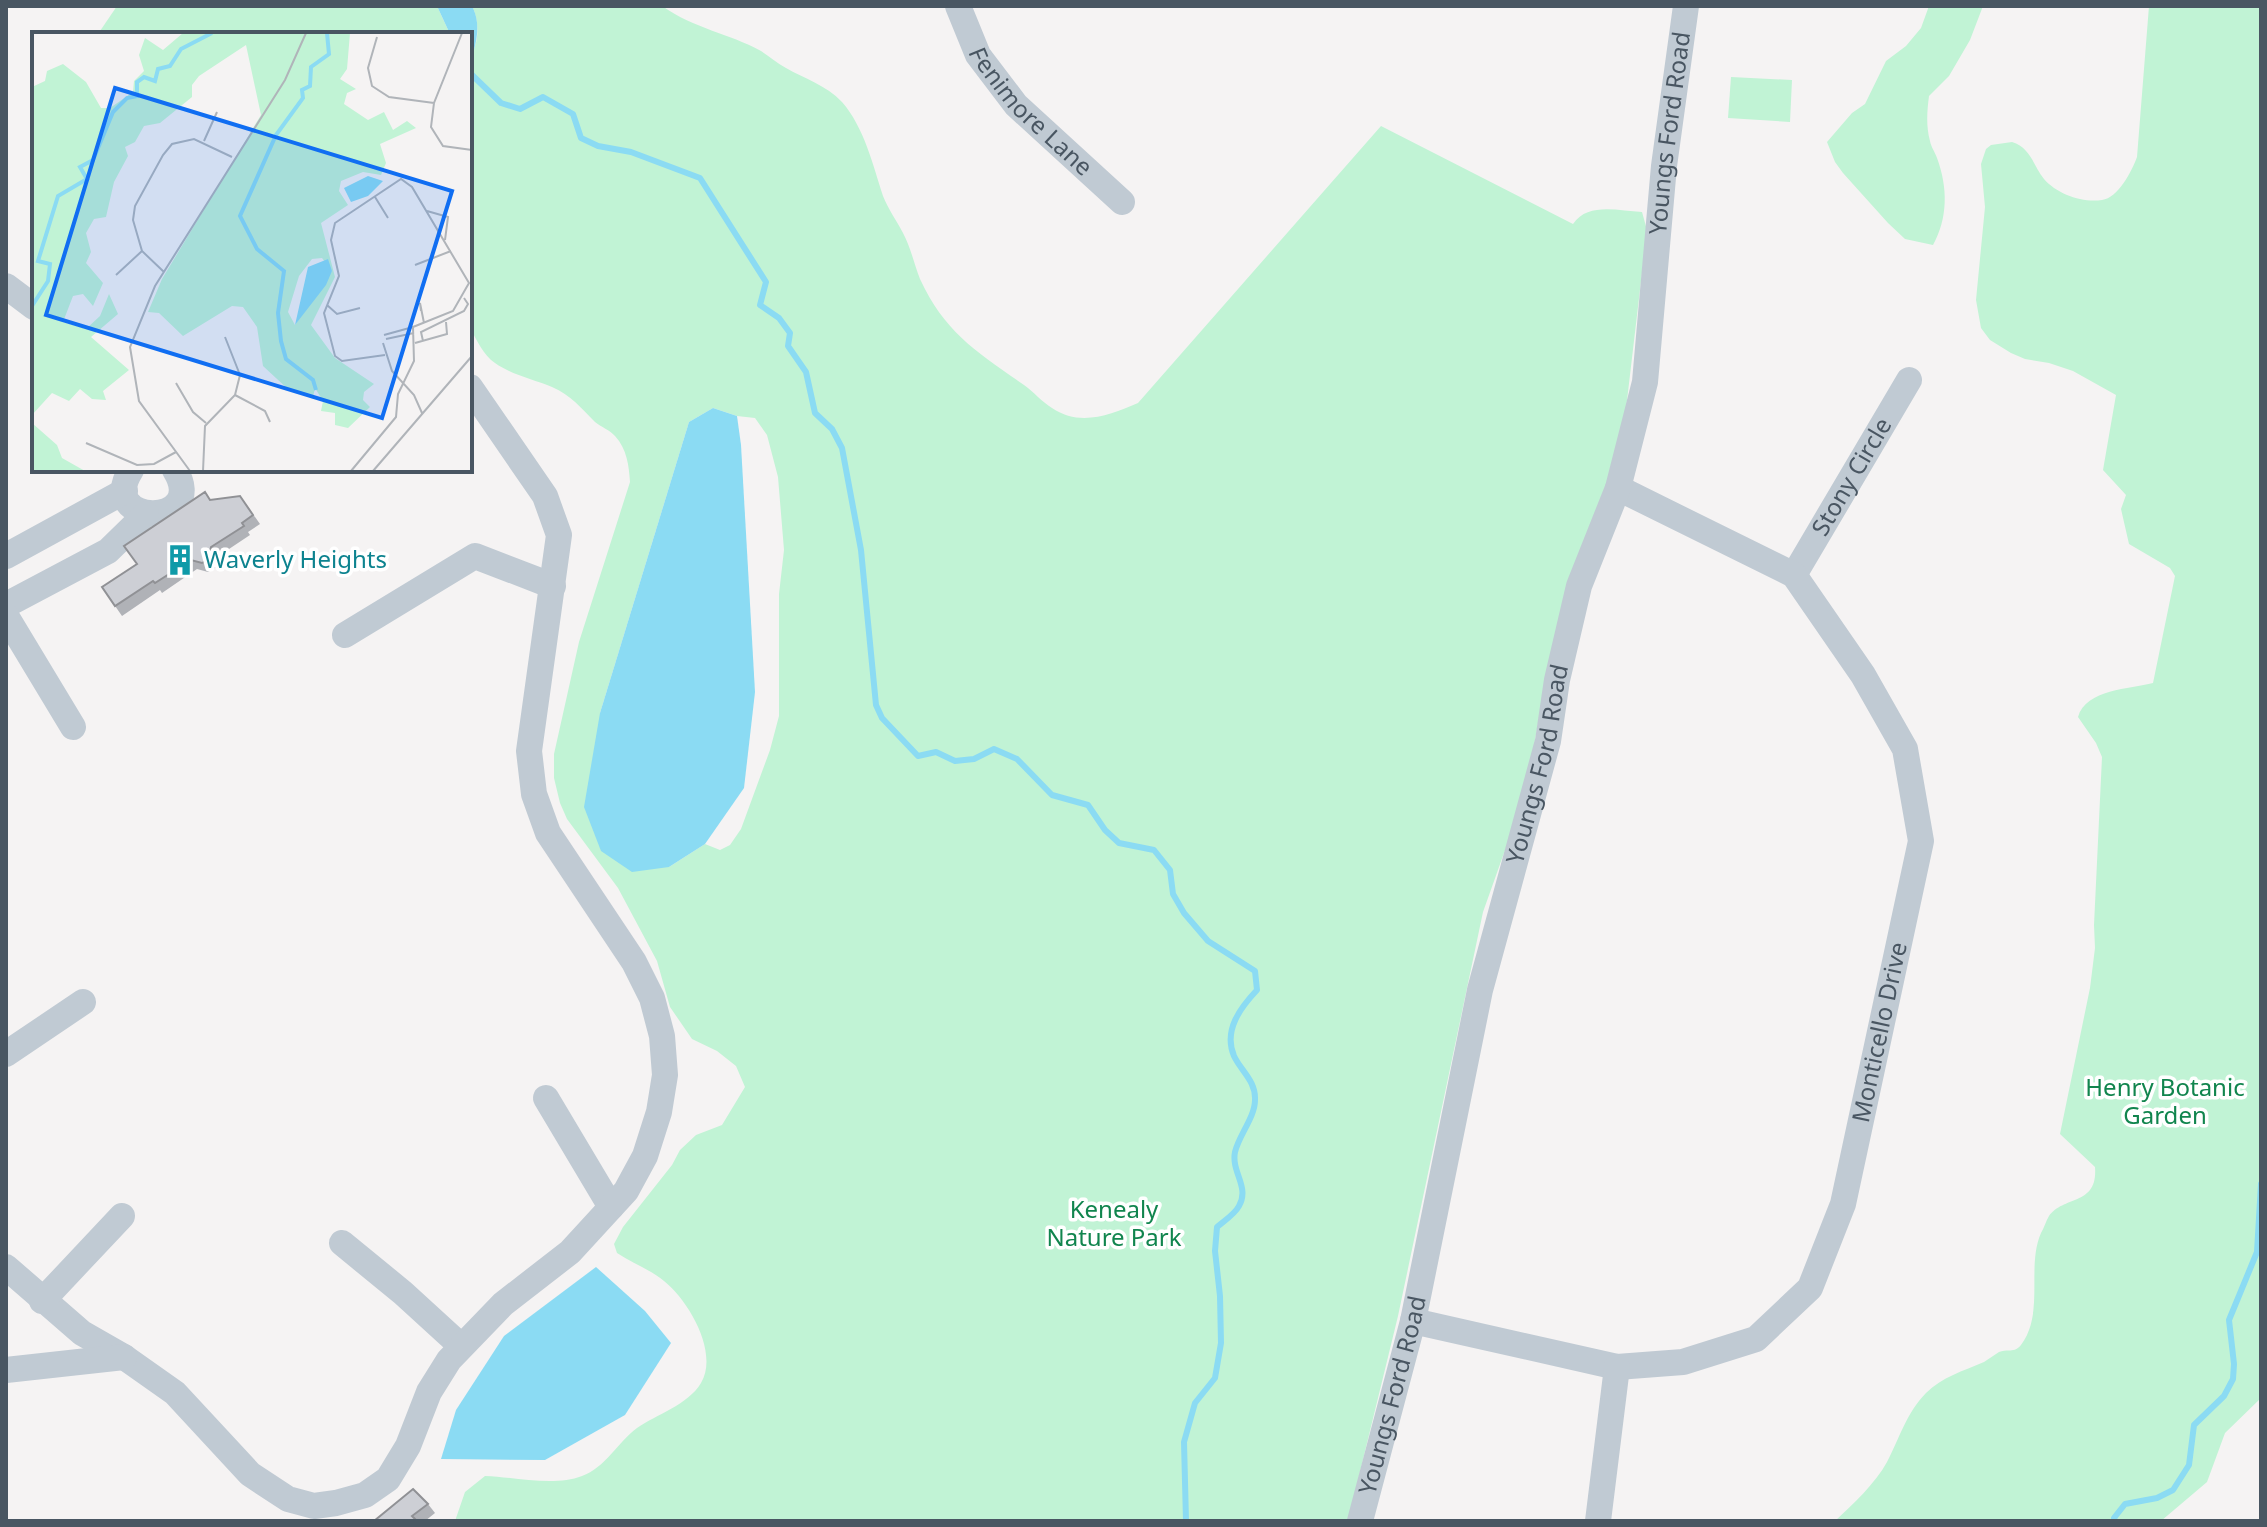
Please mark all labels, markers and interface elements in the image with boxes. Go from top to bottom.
street label: Youngs Ford Road [1640,29,1697,236]
inset map [32,32,472,472]
street label: Fenimore Lane [962,42,1101,182]
street label: Stony Circle [1803,411,1898,541]
place label: Waverly Heights [204,542,387,575]
building icon: Waverly Heights [163,543,197,577]
street label: Youngs Ford Road [1497,661,1575,867]
street label: Monticello Drive [1843,939,1914,1125]
park label: Henry Botanic Garden [2085,1070,2245,1131]
park label: Kenealy Nature Park [1046,1192,1182,1253]
street label: Youngs Ford Road [1350,1293,1433,1498]

